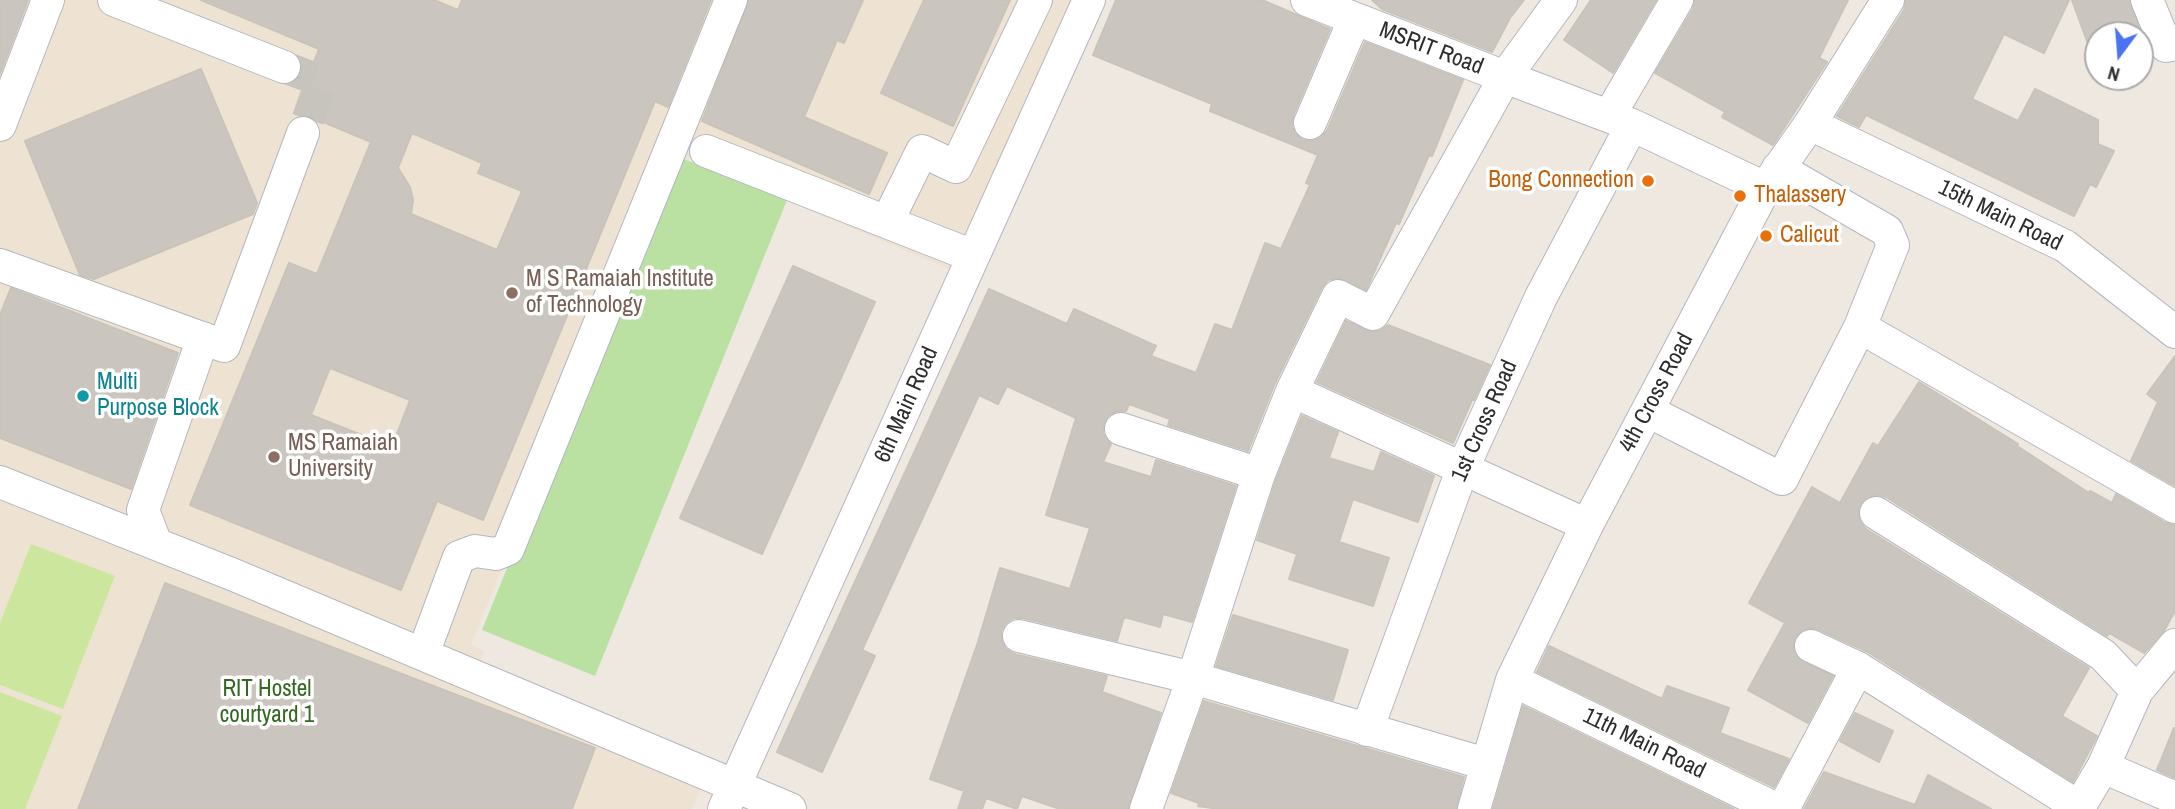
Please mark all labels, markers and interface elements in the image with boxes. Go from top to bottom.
street label: MSRIT Road [1375,17,1487,81]
north arrow [2084,21,2154,91]
text: N [2105,60,2123,88]
place label: Bong Connection [1488,167,1634,195]
marker: Bong Connection [1640,173,1656,189]
street label: 15th Main Road [1934,174,2066,258]
place label: Thalassery [1754,182,1846,210]
marker: Thalassery [1732,188,1748,204]
place label: Calicut [1780,222,1839,250]
marker: Calicut [1758,228,1774,244]
place label: M S Ramaiah Institute of Technology [526,266,714,320]
marker: M S Ramaiah Institute of Technology [504,285,520,301]
street label: 4th Cross Road [1614,329,1700,457]
street label: 6th Main Road [869,343,945,467]
street label: 1st Cross Road [1446,356,1524,486]
place label: Multi Purpose Block [97,369,219,423]
marker: Multi Purpose Block [75,388,91,404]
place label: MS Ramaiah University [288,430,398,484]
marker: MS Ramaiah University [266,449,282,465]
park label: RIT Hostel courtyard 1 [220,676,314,730]
street label: 11th Main Road [1578,702,1710,786]

